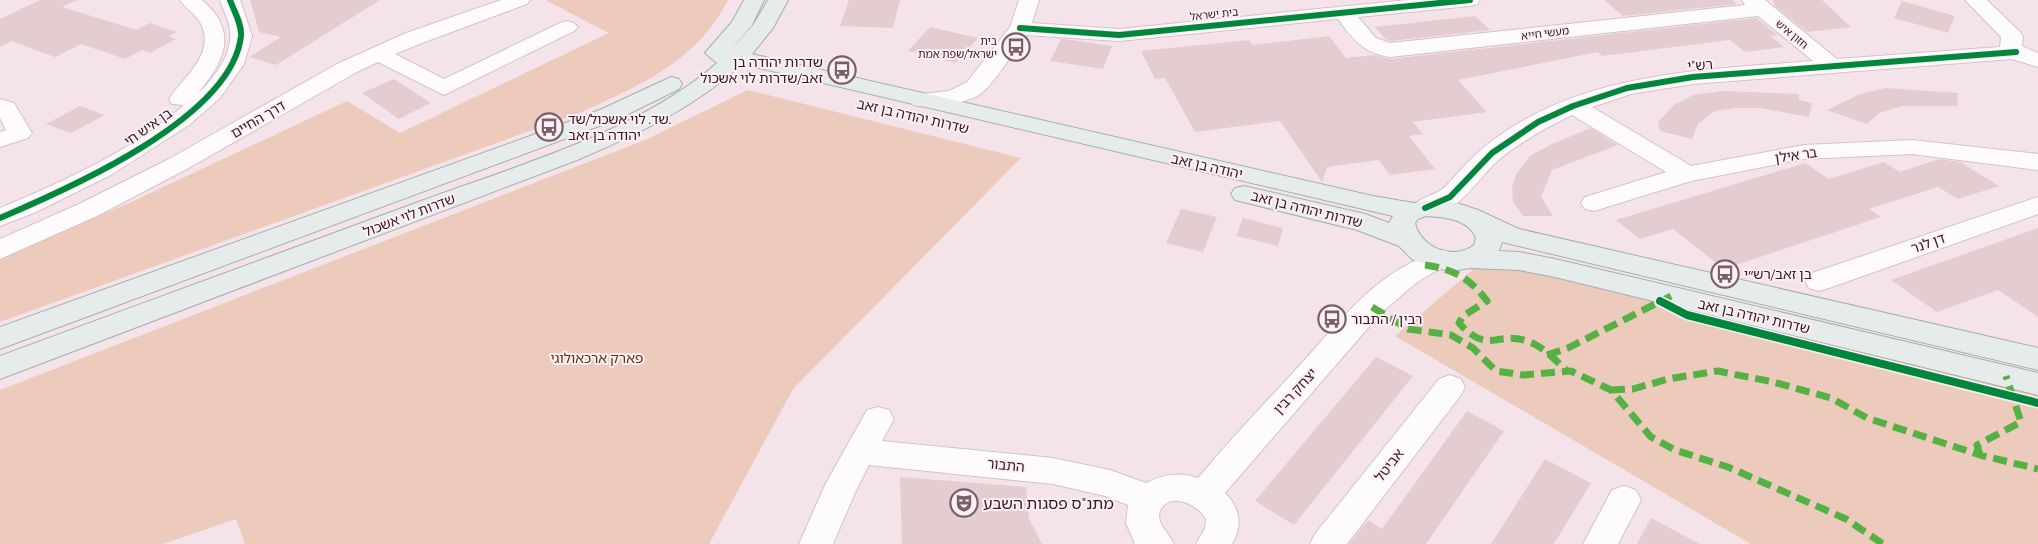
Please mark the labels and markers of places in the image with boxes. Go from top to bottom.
bus stop icon: בית ישראל/שפת אמת [1001,32,1031,62]
place label: בית ישראל/שפת אמת [918,34,997,61]
place label: שדרות יהודה בן זאב/שדרות לוי אשכול [700,53,823,87]
bus stop icon: שדרות יהודה בן זאב/שדרות לוי אשכול [827,55,857,85]
place label: שד. לוי אשכול/שד. יהודה בן זאב [568,110,671,144]
bus stop icon: שד. לוי אשכול/שד. יהודה בן זאב [534,112,564,142]
bus stop icon: בן זאב/רש״י [1710,259,1740,289]
place label: בן זאב/רש״י [1744,265,1812,283]
bus stop icon: רבין / התבור [1317,304,1347,334]
place label: רבין / התבור [1351,310,1422,328]
theatre icon: מתנ"ס פסגות השבע [949,488,979,518]
place label: מתנ"ס פסגות השבע [983,493,1114,513]

